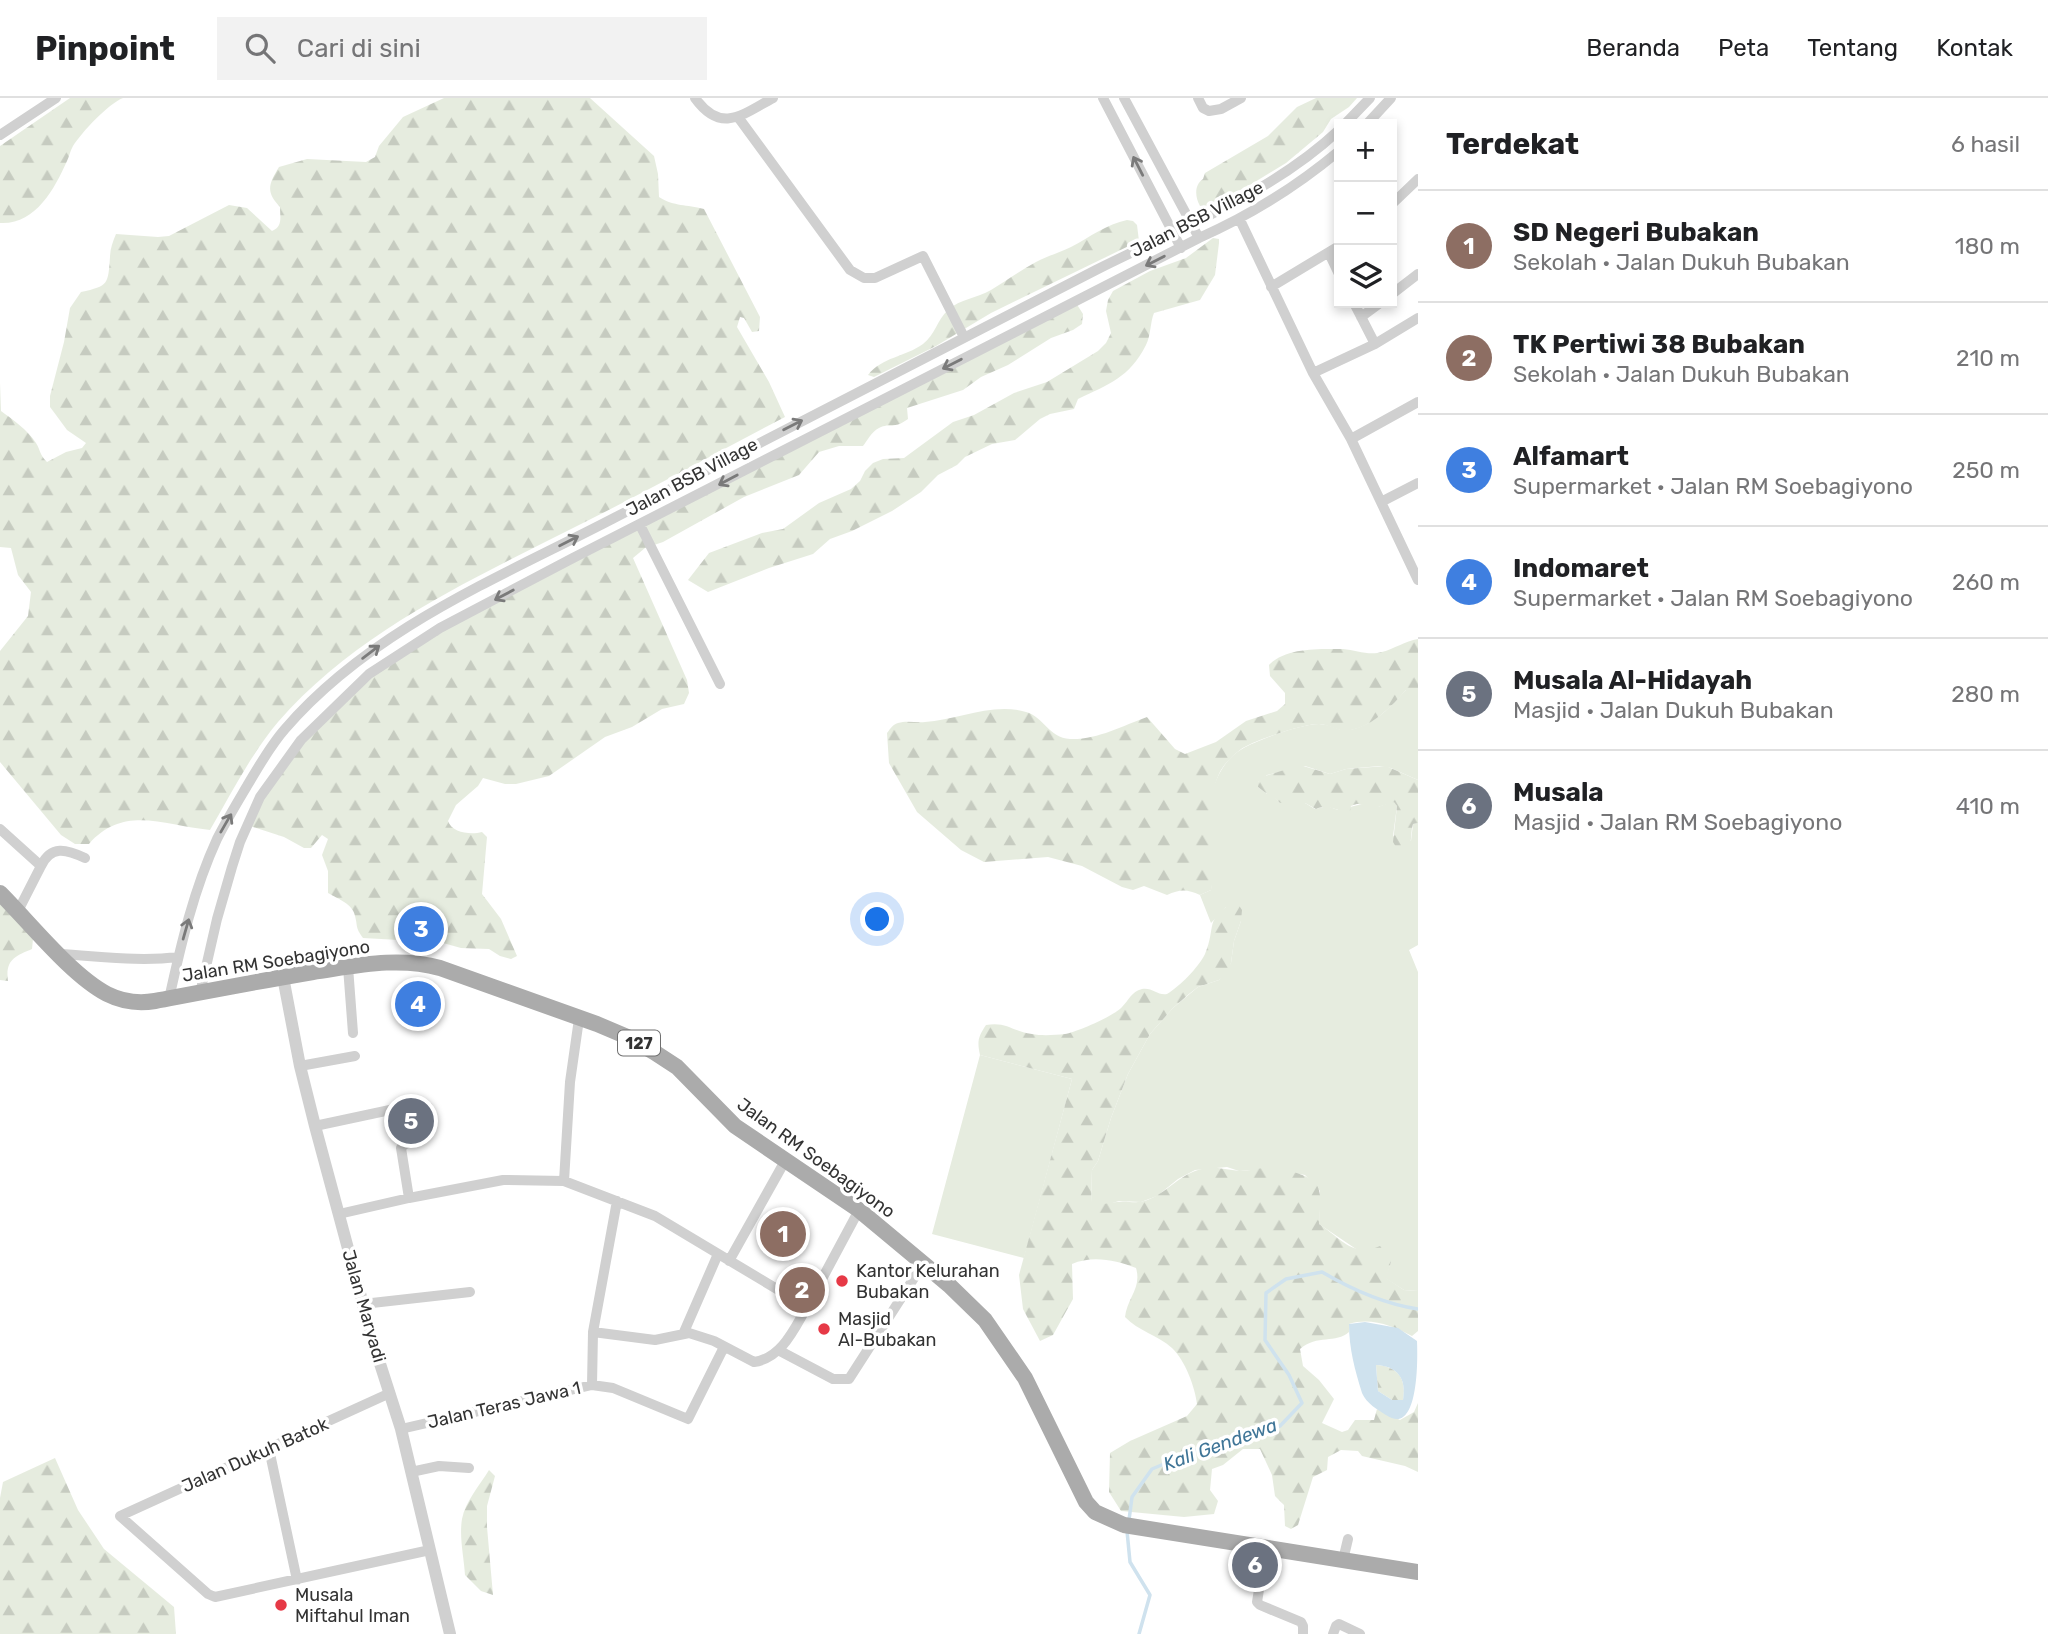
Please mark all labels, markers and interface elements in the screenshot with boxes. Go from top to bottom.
search box [217,17,707,80]
text: Pinpoint [35,29,175,68]
icon: search [241,29,279,67]
text: Cari di sini [297,33,421,64]
text: Beranda [1586,34,1680,62]
text: Peta [1718,34,1769,62]
text: Tentang [1807,34,1898,62]
text: Kontak [1936,34,2013,62]
map controls [1334,119,1397,308]
button: + [1334,119,1397,182]
text: Terdekat [1446,126,1579,162]
text: 6 hasil [1951,130,2020,158]
one-way arrow [1131,156,1144,177]
street label: Jalan BSB Village [1127,176,1267,262]
button: − [1334,182,1397,245]
text: SD Negeri Bubakan [1513,217,1759,248]
text: 1 [1463,232,1475,260]
text: 180 m [1955,232,2020,260]
button: layers [1334,245,1397,308]
text: Sekolah · Jalan Dukuh Bubakan [1513,248,1850,276]
one-way arrow [1145,255,1166,268]
text: TK Pertiwi 38 Bubakan [1513,329,1805,360]
text: 2 [1462,344,1476,372]
text: 210 m [1956,344,2020,372]
one-way arrow [942,357,963,371]
text: Sekolah · Jalan Dukuh Bubakan [1513,360,1850,388]
one-way arrow [782,417,803,431]
street label: Jalan BSB Village [623,433,761,521]
text: Alfamart [1513,441,1629,472]
text: 3 [1461,456,1477,484]
text: 250 m [1952,456,2020,484]
text: Supermarket · Jalan RM Soebagiyono [1513,472,1913,500]
one-way arrow [718,473,739,487]
one-way arrow [558,533,579,547]
text: Indomaret [1513,553,1649,584]
text: 4 [1461,568,1477,596]
text: 260 m [1952,568,2020,596]
text: Supermarket · Jalan RM Soebagiyono [1513,584,1913,612]
one-way arrow [494,588,515,602]
one-way arrow [361,645,380,659]
text: Musala Al-Hidayah [1513,665,1752,696]
text: 5 [1462,680,1476,708]
text: 280 m [1951,680,2020,708]
text: Masjid · Jalan Dukuh Bubakan [1513,696,1834,724]
text: Musala [1513,777,1604,808]
text: 6 [1462,792,1476,820]
text: 410 m [1956,792,2020,820]
text: Masjid · Jalan RM Soebagiyono [1513,808,1842,836]
one-way arrow [219,814,233,834]
your location [860,902,894,936]
pin: 3 [398,903,444,955]
one-way arrow [180,919,193,941]
street label: Jalan RM Soebagiyono [180,935,372,987]
pin: 4 [395,978,441,1030]
road number: 127 [618,1030,660,1056]
street label: Jalan RM Soebagiyono [733,1093,899,1223]
pin: 5 [388,1095,434,1147]
pin: 1 [760,1208,806,1260]
street label: Jalan Maryadi [337,1247,391,1365]
place label: Kantor Kelurahan Bubakan [856,1260,1000,1303]
pin: 2 [779,1264,825,1316]
marker: Kantor Kelurahan Bubakan [834,1273,850,1289]
place label: Masjid Al-Bubakan [838,1308,936,1351]
marker: Masjid Al-Bubakan [816,1321,832,1337]
street label: Jalan Teras Jawa 1 [425,1377,583,1433]
street label: Jalan Dukuh Batok [178,1412,332,1497]
water label: Kali Gendewa [1160,1413,1280,1476]
pin: 6 [1232,1539,1278,1591]
place label: Musala Miftahul Iman [295,1584,410,1627]
marker: Musala Miftahul Iman [273,1597,289,1613]

